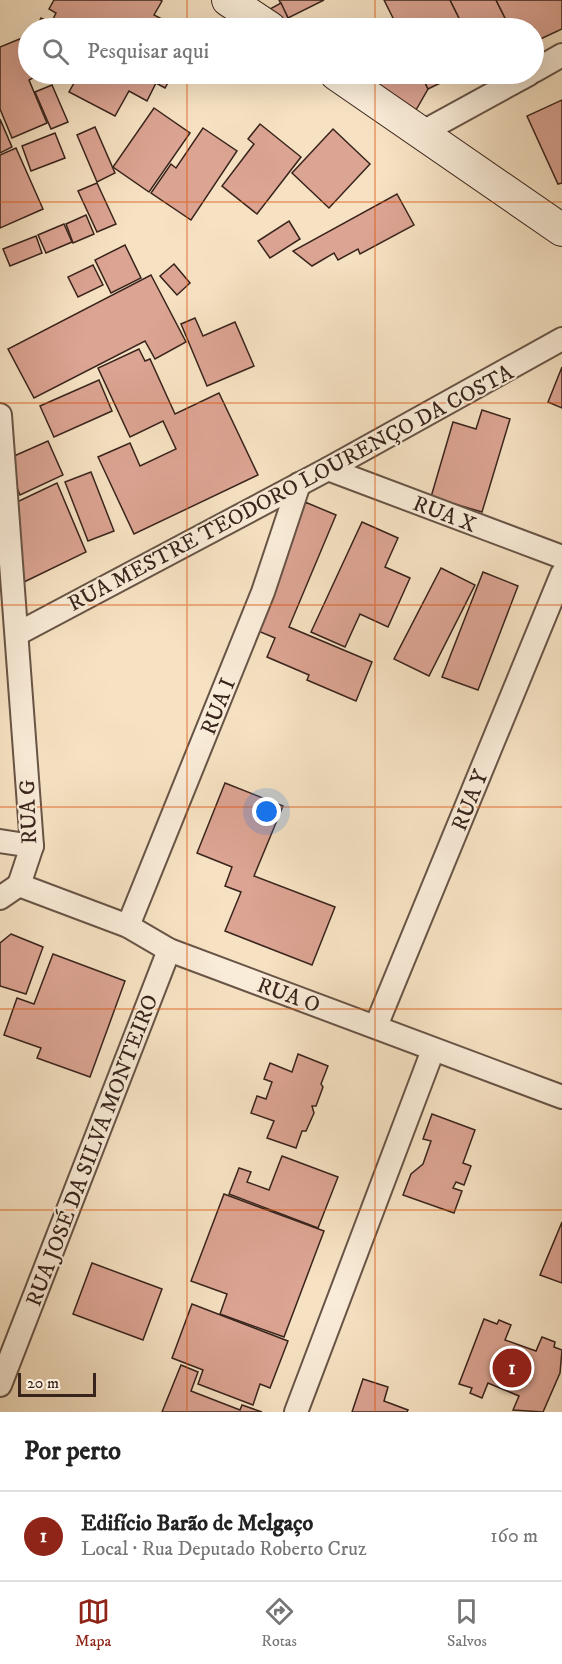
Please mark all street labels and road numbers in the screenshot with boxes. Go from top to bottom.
street label: RUA MESTRE TEODORO LOURENÇO DA COSTA [63,358,519,618]
street label: RUA X [409,490,480,539]
street label: RUA I [195,674,242,739]
street label: RUA Y [446,765,495,835]
street label: RUA G [14,779,43,845]
street label: RUA O [253,972,324,1019]
street label: RUA JOSÉ DA SILVA MONTEIRO [20,991,164,1310]

